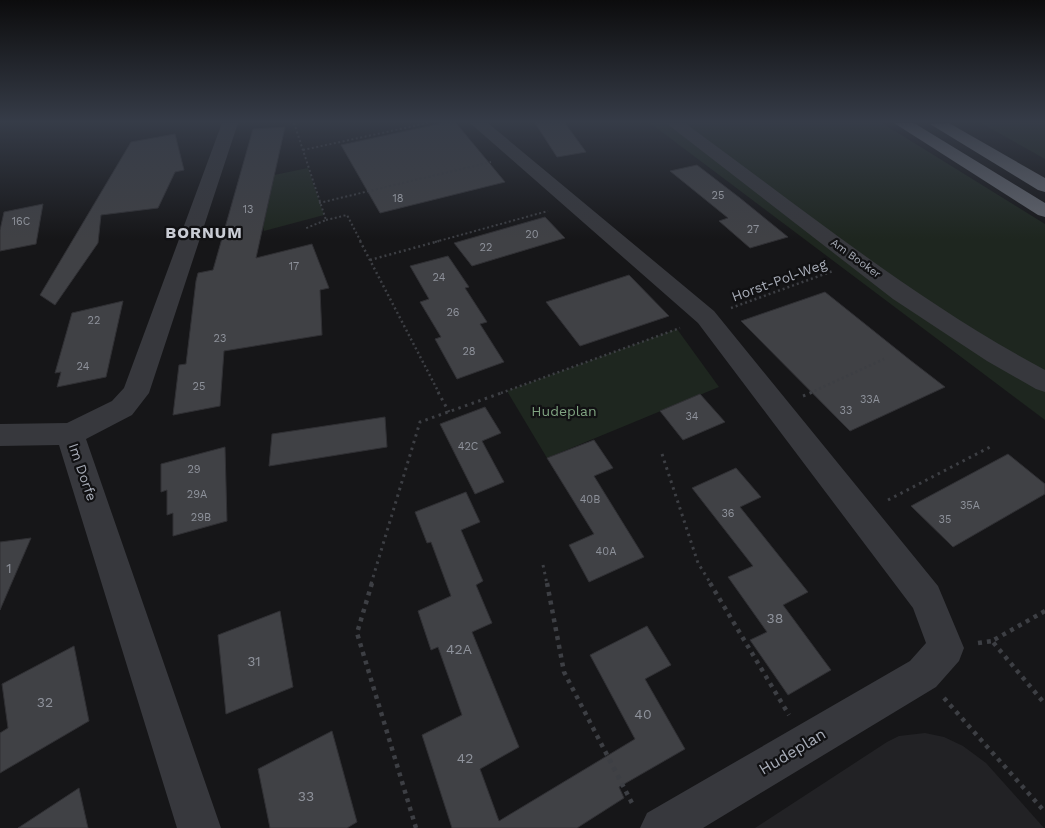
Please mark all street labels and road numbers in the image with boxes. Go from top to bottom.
street label: Am Booker [828,236,884,281]
street label: Horst-Pol-Weg [729,255,829,305]
street label: Im Dorfe [66,441,100,503]
street label: Hudeplan [755,724,829,779]

